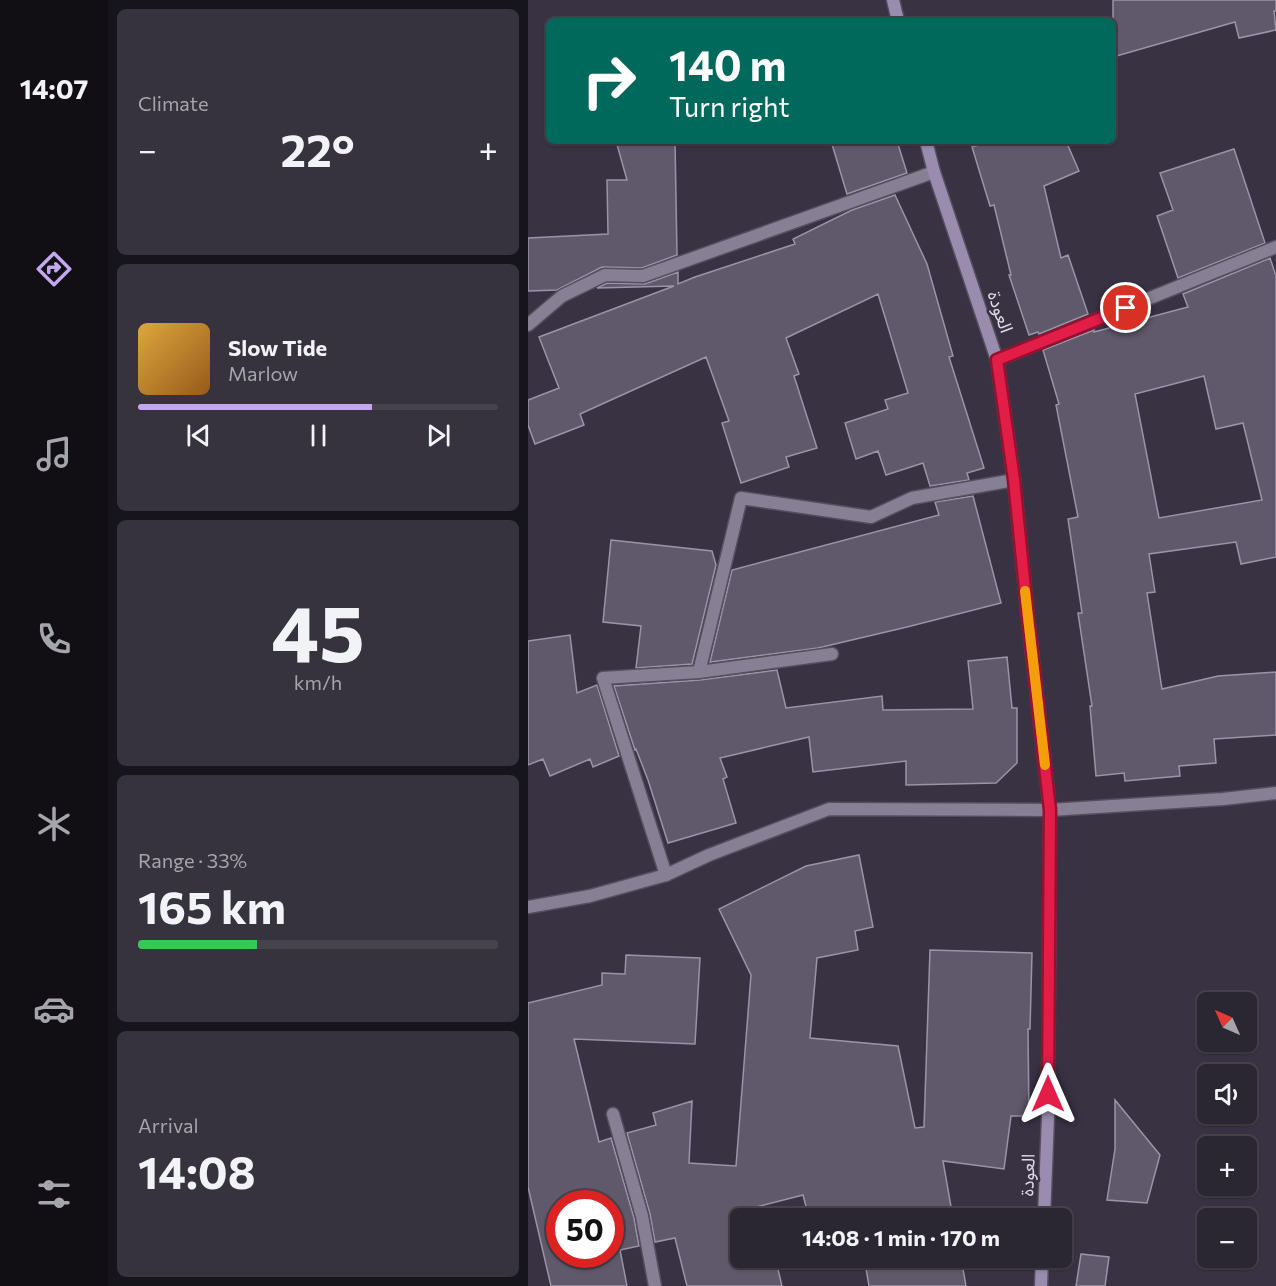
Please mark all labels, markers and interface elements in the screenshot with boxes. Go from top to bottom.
text: 140 m [669,38,786,90]
icon: right [570,42,648,120]
text: 14:07 [20,72,88,105]
text: Turn right [669,90,789,123]
text: Climate [138,91,208,115]
text: 22° [281,121,355,176]
text: − [138,128,157,169]
text: + [479,128,498,169]
icon: directions [33,248,75,290]
pin [1100,282,1151,333]
street label: العودة [983,288,1018,336]
icon: arrive [1109,291,1142,324]
text: Slow Tide [228,334,327,361]
text: Marlow [228,361,298,385]
icon: previous [182,419,215,452]
icon: pause [302,419,335,452]
icon: next [422,419,455,452]
icon: music [33,433,75,475]
text: 45 [271,583,365,678]
icon: phone [33,618,75,660]
text: km/h [294,670,342,694]
icon: climate [33,803,75,845]
text: Range · 33% [138,848,247,872]
text: 165 km [138,878,286,933]
icon: car [33,988,75,1030]
north arrow [1197,992,1257,1052]
map controls [1197,992,1257,1268]
position arrow [1016,1062,1080,1126]
button: sound [1197,1064,1257,1124]
text: Arrival [138,1113,199,1137]
button: + [1197,1136,1257,1196]
text: 14:08 [138,1143,256,1198]
street label: العودة [1015,1153,1040,1197]
icon: filters [33,1173,75,1215]
speed limit sign: 50 [546,1190,624,1268]
button: − [1197,1208,1257,1268]
text: 14:08 · 1 min · 170 m [802,1224,1000,1251]

